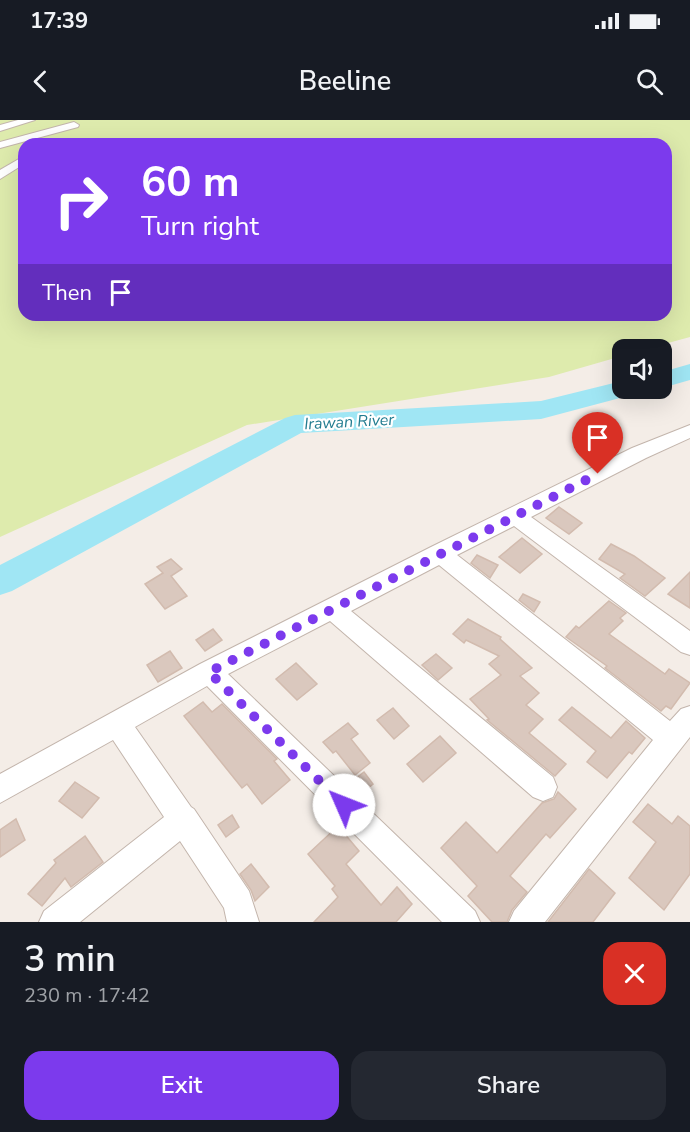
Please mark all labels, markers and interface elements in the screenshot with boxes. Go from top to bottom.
text: 17:39 [30,6,88,36]
text: Beeline [299,63,391,100]
icon: back [24,65,57,98]
icon: search [633,65,666,98]
text: 60 m [141,154,240,211]
icon: right [42,162,120,240]
text: Turn right [141,208,259,245]
icon: arrive [104,276,137,309]
text: Then [42,278,92,308]
map controls [612,339,672,399]
button: sound [612,339,672,399]
water label: Irawan River [304,409,396,435]
pin [572,412,623,474]
icon: arrive [581,421,614,454]
position arrow [312,773,376,837]
text: 3 min [24,935,116,984]
button: close [603,942,666,1005]
text: 230 m · 17:42 [24,982,150,1009]
button: Exit [24,1051,339,1120]
button: Share [351,1051,666,1120]

